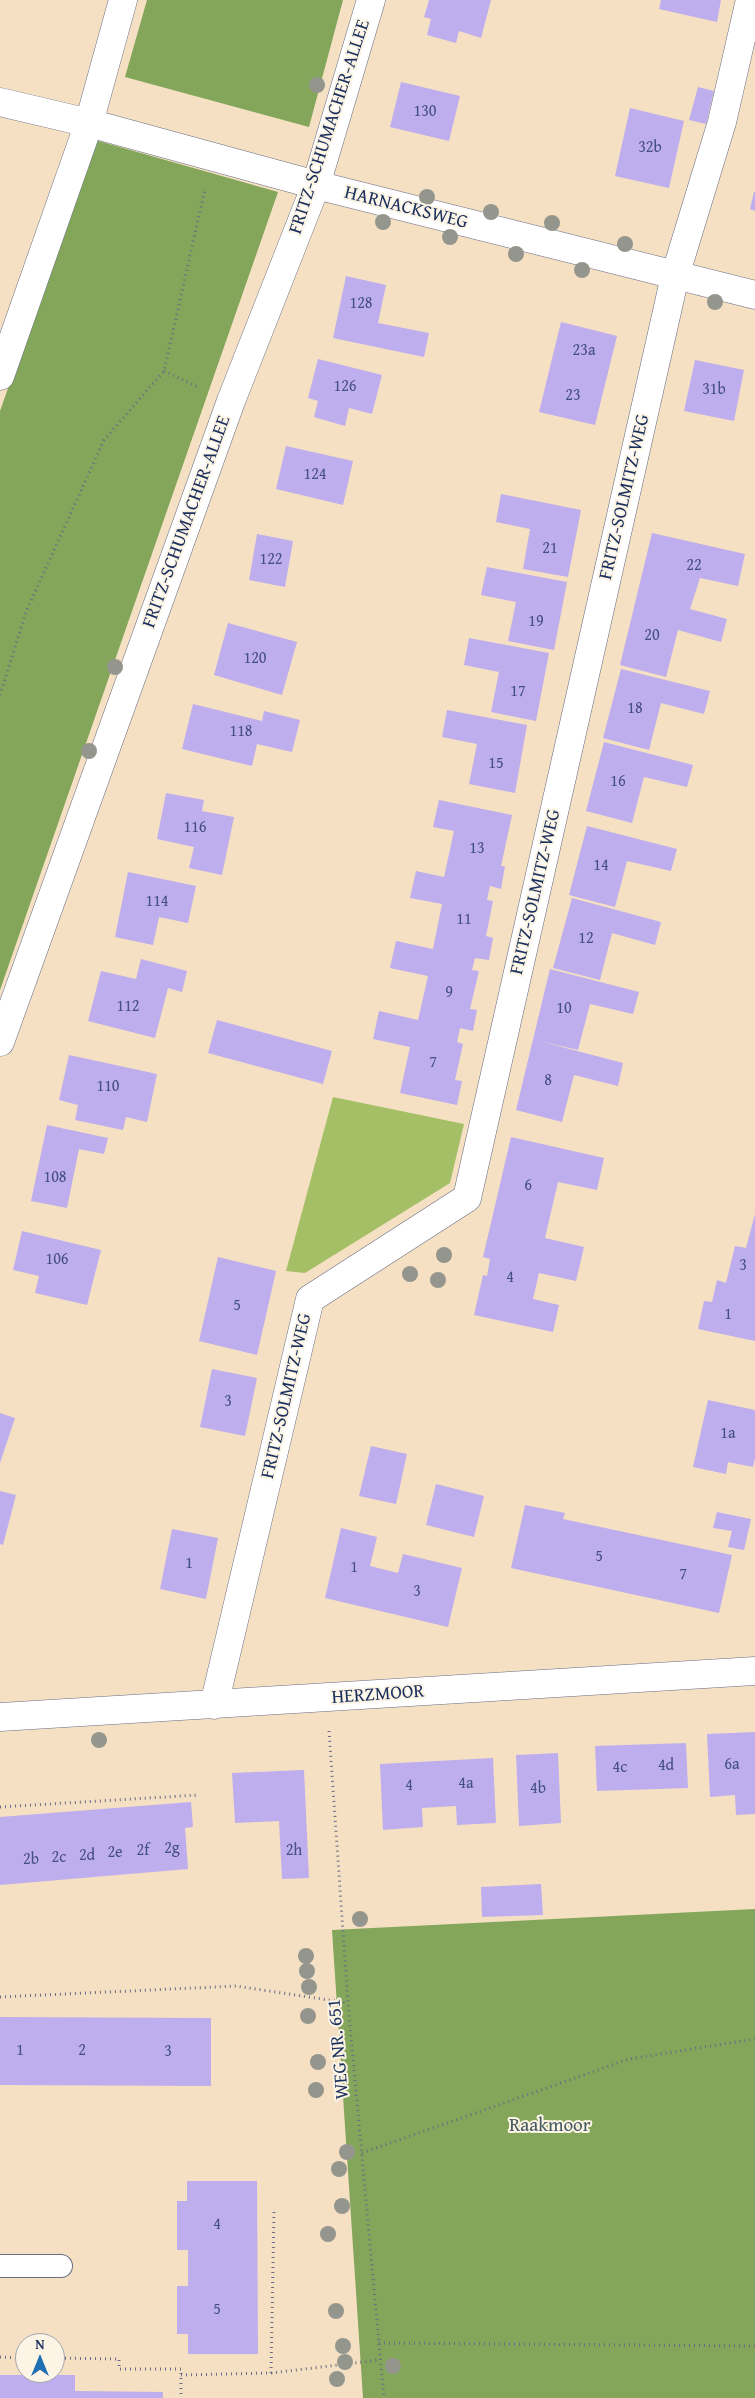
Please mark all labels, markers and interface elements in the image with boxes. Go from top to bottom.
street label: FRITZ-SCHUMACHER-ALLEE [285,17,375,237]
house number: 130 [413,102,437,122]
house number: 32b [638,138,662,158]
street label: HARNACKSWEG [342,182,470,234]
house number: 128 [349,294,373,314]
house number: 23a [573,341,595,361]
house number: 126 [333,377,357,397]
house number: 31b [702,380,726,400]
house number: 23 [565,386,581,406]
street label: FRITZ-SOLMITZ-WEG [595,412,655,582]
street label: FRITZ-SCHUMACHER-ALLEE [138,413,236,631]
house number: 124 [303,465,327,485]
house number: 21 [542,539,558,559]
house number: 122 [259,550,283,570]
house number: 22 [686,556,702,576]
house number: 19 [528,612,544,632]
house number: 20 [644,626,660,646]
house number: 120 [243,649,267,669]
house number: 17 [510,682,526,702]
house number: 18 [627,699,643,719]
house number: 118 [229,722,253,742]
house number: 15 [488,754,504,774]
house number: 16 [610,772,626,792]
street label: FRITZ-SOLMITZ-WEG [506,807,566,977]
house number: 116 [183,818,207,838]
house number: 13 [469,839,485,859]
house number: 14 [593,856,609,876]
house number: 114 [145,892,169,912]
house number: 11 [456,910,472,930]
house number: 12 [578,929,594,949]
house number: 9 [445,983,453,1003]
house number: 112 [116,997,140,1017]
house number: 10 [556,999,572,1019]
house number: 7 [429,1053,437,1073]
house number: 8 [544,1071,552,1091]
house number: 110 [96,1077,120,1097]
house number: 108 [43,1168,67,1188]
house number: 6 [524,1176,532,1196]
house number: 106 [45,1250,69,1270]
house number: 3 [739,1256,747,1276]
house number: 4 [506,1268,514,1288]
house number: 5 [233,1296,241,1316]
house number: 1 [724,1305,732,1325]
street label: FRITZ-SOLMITZ-WEG [257,1311,317,1481]
house number: 3 [224,1392,232,1412]
house number: 1a [720,1424,736,1444]
house number: 5 [595,1547,603,1567]
house number: 1 [185,1554,193,1574]
house number: 1 [350,1558,358,1578]
house number: 7 [679,1565,687,1585]
house number: 3 [413,1582,421,1602]
street label: HERZMOOR [331,1680,425,1710]
house number: 6a [724,1755,740,1775]
house number: 4d [658,1756,674,1776]
house number: 4c [613,1758,627,1778]
house number: 4a [458,1774,474,1794]
house number: 4 [405,1776,413,1796]
house number: 4b [530,1779,546,1799]
house number: 2g [164,1839,180,1859]
house number: 2f [137,1841,149,1861]
house number: 2h [286,1841,302,1861]
house number: 2e [107,1843,123,1863]
house number: 2d [79,1846,95,1866]
house number: 2c [52,1848,66,1868]
house number: 2b [23,1850,39,1870]
street label: WEG NR. 651 [323,1998,355,2100]
house number: 1 [16,2041,24,2061]
house number: 2 [78,2041,86,2061]
house number: 3 [164,2042,172,2062]
park label: Raakmoor [509,2115,591,2137]
house number: 4 [213,2215,221,2235]
house number: 5 [213,2300,221,2320]
north arrow [15,2333,65,2383]
text: N [35,2334,45,2354]

